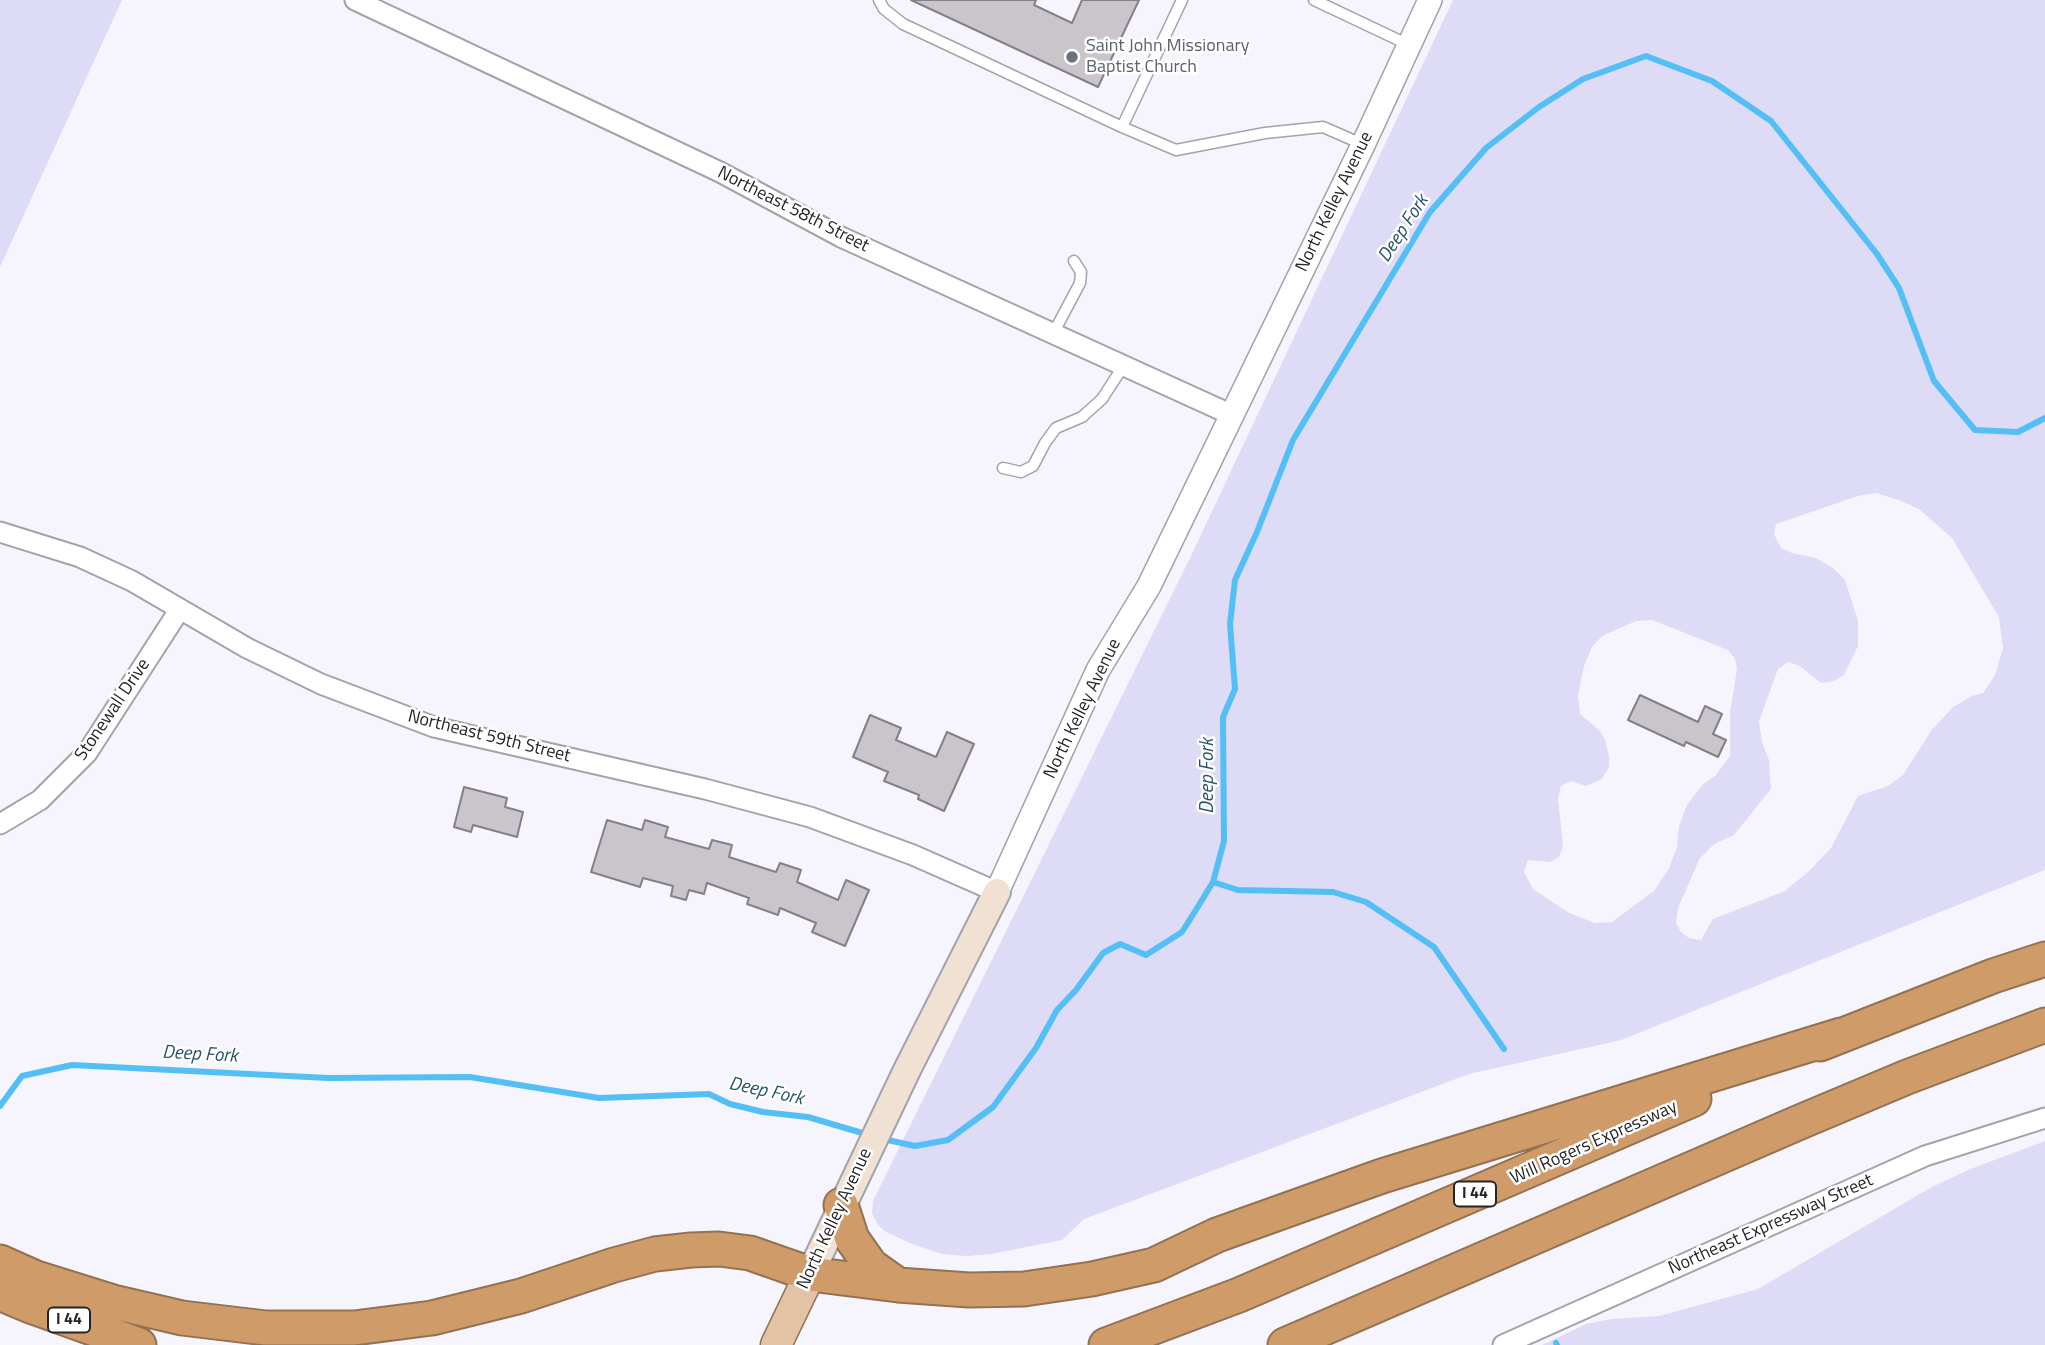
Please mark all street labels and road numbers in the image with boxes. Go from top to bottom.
street label: North Kelley Avenue [1292,128,1378,276]
street label: Northeast 58th Street [714,162,872,258]
street label: North Kelley Avenue [1040,635,1126,783]
street label: Stonewall Drive [71,655,155,765]
street label: Northeast 59th Street [405,706,573,768]
street label: Will Rogers Expressway [1507,1097,1681,1189]
street label: North Kelley Avenue [793,1145,877,1293]
street label: Northeast Expressway Street [1665,1170,1877,1280]
road number: I 44 [1454,1182,1496,1206]
road number: I 44 [48,1308,90,1332]

